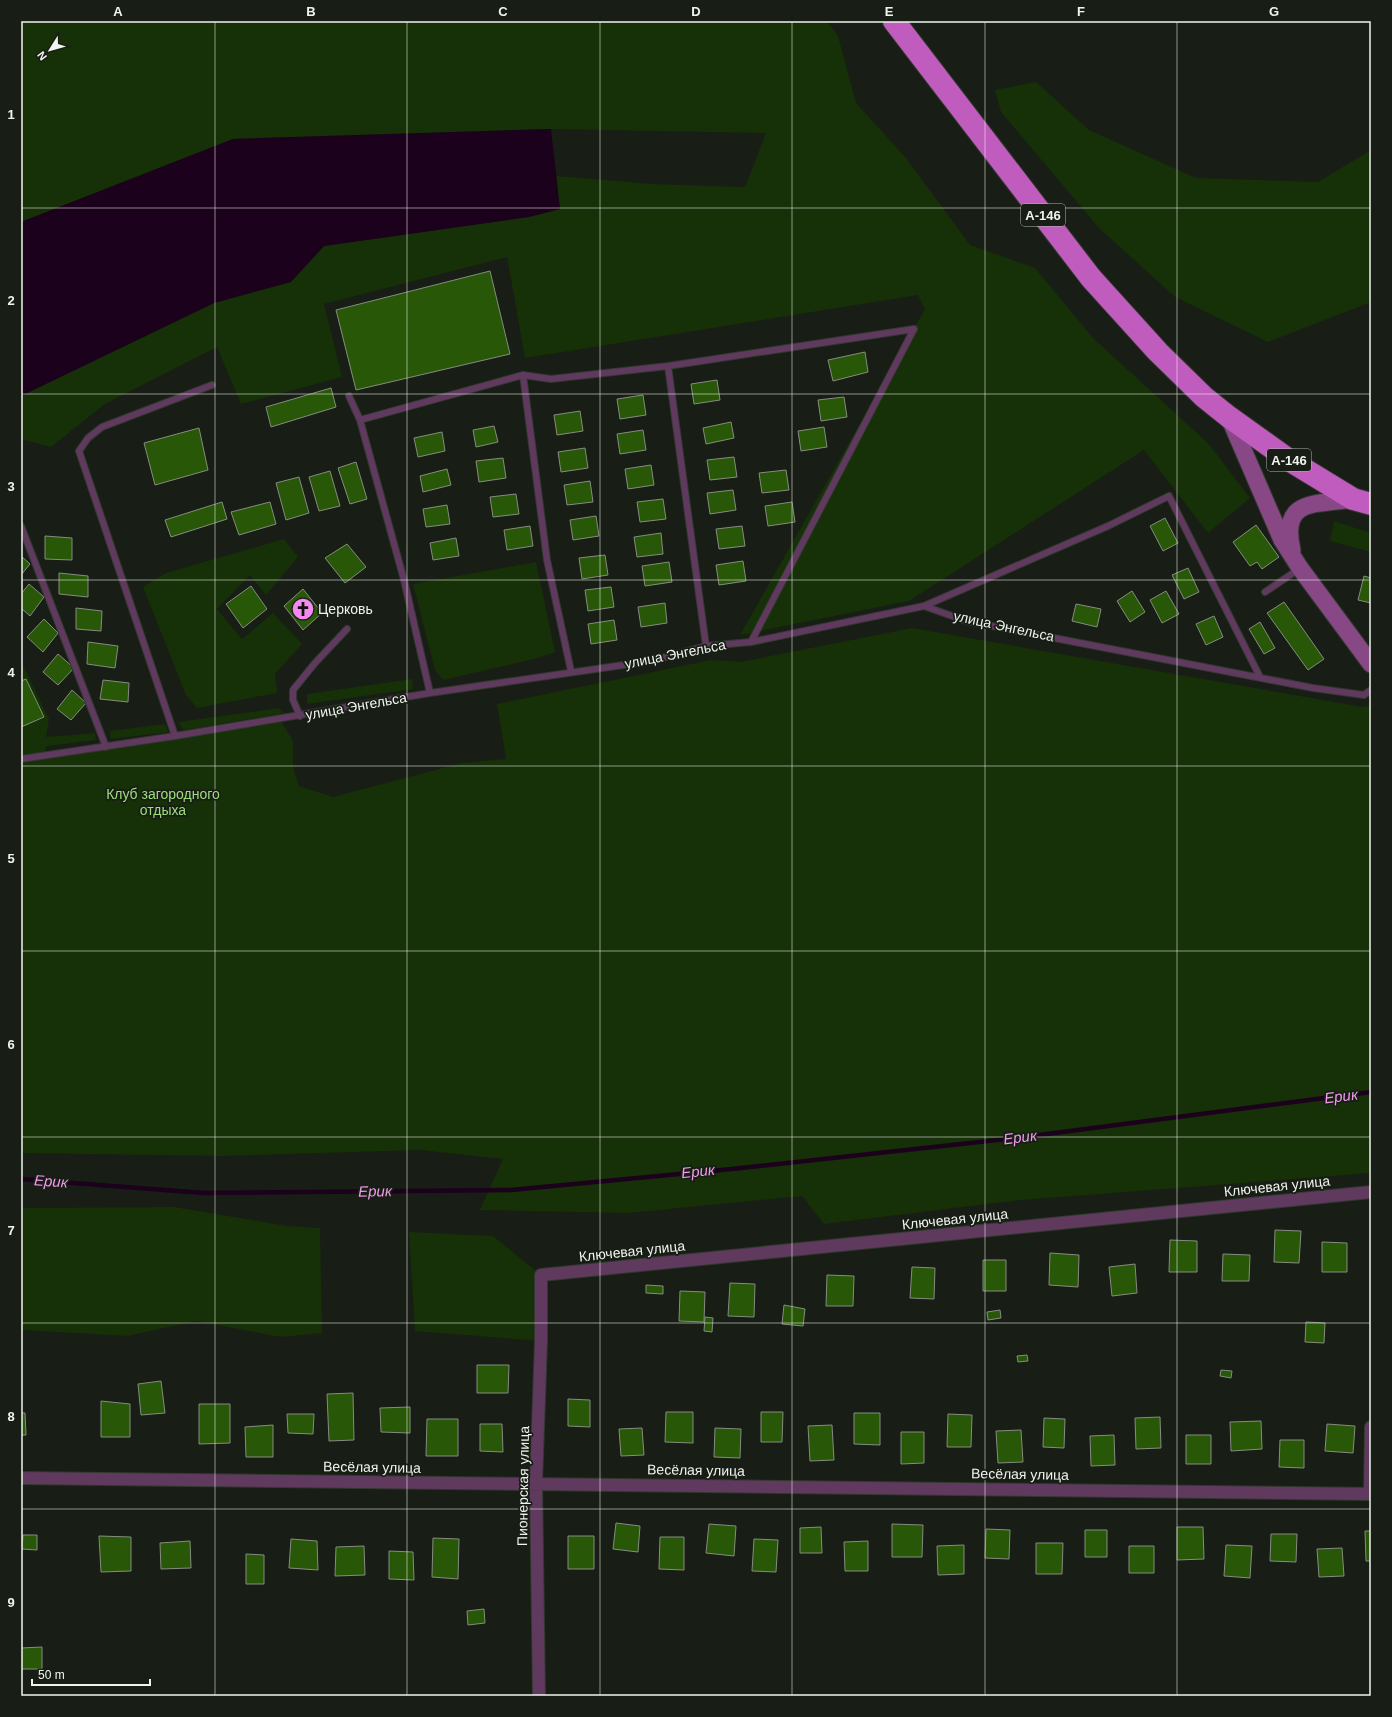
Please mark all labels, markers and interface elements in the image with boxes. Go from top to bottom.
text: A [113,4,123,19]
text: B [306,4,316,19]
text: C [498,4,508,19]
text: D [691,4,701,19]
text: E [885,4,894,19]
text: F [1077,4,1085,19]
text: G [1269,4,1279,19]
north arrow [30,30,70,70]
text: N [35,49,49,63]
text: 1 [7,107,15,122]
road number: А-146 [1021,204,1065,226]
text: 2 [7,293,15,308]
road number: А-146 [1267,449,1311,471]
text: 3 [7,479,15,494]
church icon: Церковь [290,596,316,622]
place label: Церковь [318,601,373,617]
street label: улица Энгельса [952,608,1056,645]
street label: улица Энгельса [623,636,727,672]
text: 4 [7,665,15,680]
street label: улица Энгельса [304,689,408,723]
park label: Клуб загородного отдыха [106,786,220,818]
text: 5 [7,851,15,866]
text: 6 [7,1037,15,1052]
water label: Ерик [1323,1085,1360,1106]
water label: Ерик [1002,1126,1039,1147]
water label: Ерик [680,1161,717,1181]
water label: Ерик [34,1171,69,1191]
street label: Ключевая улица [1223,1172,1331,1200]
water label: Ерик [358,1182,393,1200]
street label: Ключевая улица [901,1205,1009,1233]
text: 7 [7,1223,15,1238]
street label: Ключевая улица [578,1237,686,1265]
text: 8 [7,1409,15,1424]
street label: Пионерская улица [514,1426,532,1546]
street label: Весёлая улица [323,1458,421,1476]
street label: Весёлая улица [647,1461,745,1479]
street label: Весёлая улица [971,1465,1069,1483]
text: 9 [7,1595,15,1610]
scale bar [32,1661,150,1687]
text: 50 m [38,1668,65,1682]

